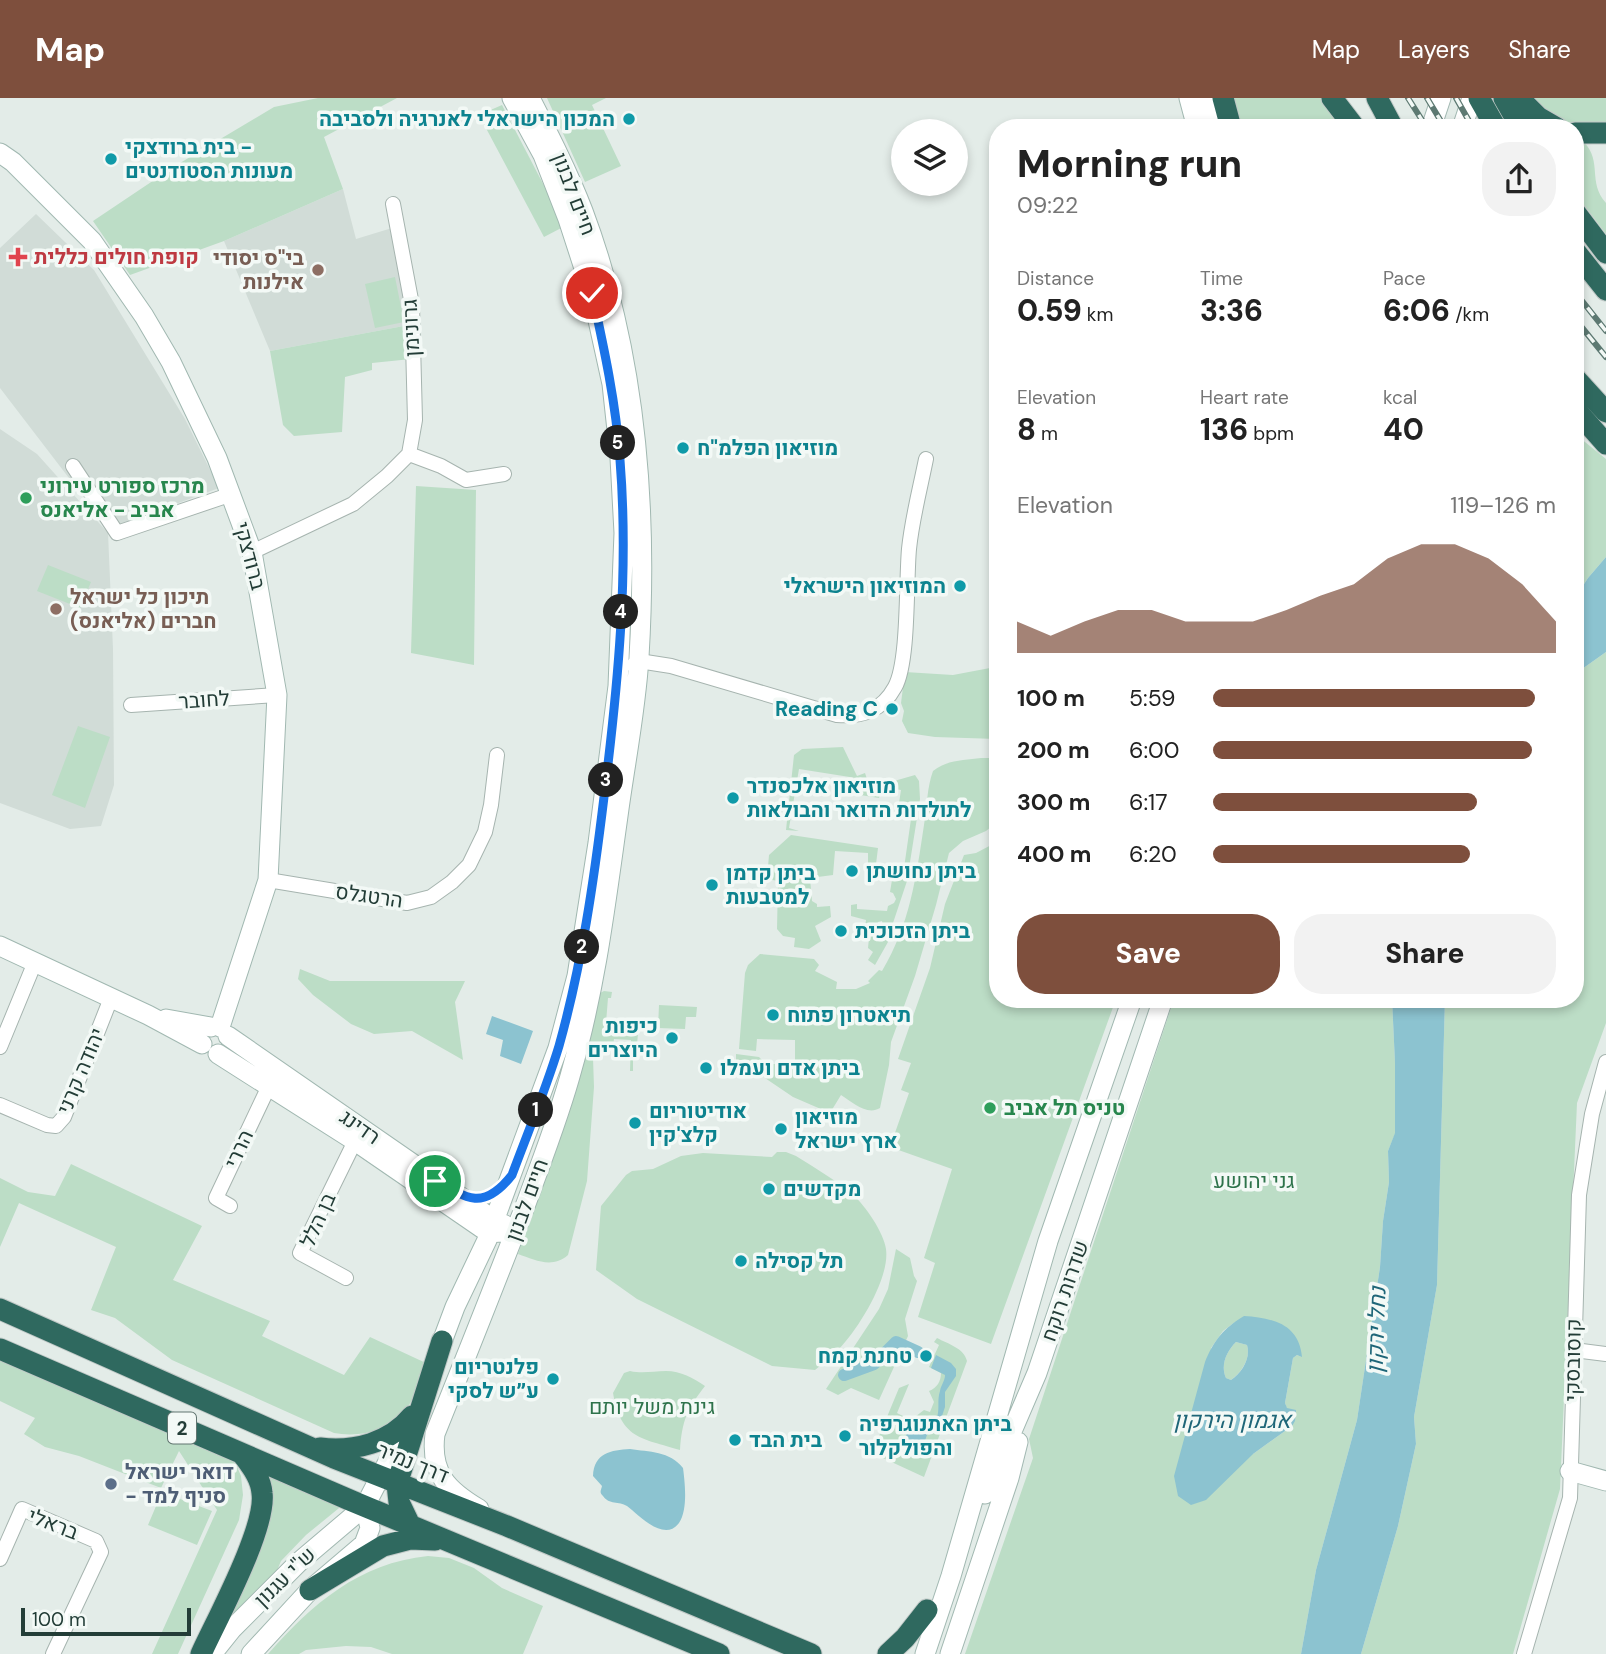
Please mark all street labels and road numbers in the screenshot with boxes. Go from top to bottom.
street label: חיים לבנון [546,149,602,239]
street label: גרונימן [396,298,426,358]
street label: ברודצקי [227,519,273,593]
street label: לחובר [178,684,231,716]
street label: הרטגלס [333,877,405,915]
street label: יהודה קרני [50,1024,112,1118]
street label: רדינג [334,1103,386,1151]
street label: הררי [218,1125,260,1173]
street label: חיים לבנון [499,1155,555,1245]
street label: בן הלל [294,1188,342,1252]
street label: שדרות רוקח [1035,1237,1095,1345]
street label: קוסובסקי [1558,1318,1588,1402]
road number: 2 [168,1412,196,1444]
street label: דרך נמיר [373,1436,453,1490]
street label: בראלי [24,1502,82,1546]
street label: ש''י עגנון [248,1541,322,1613]

